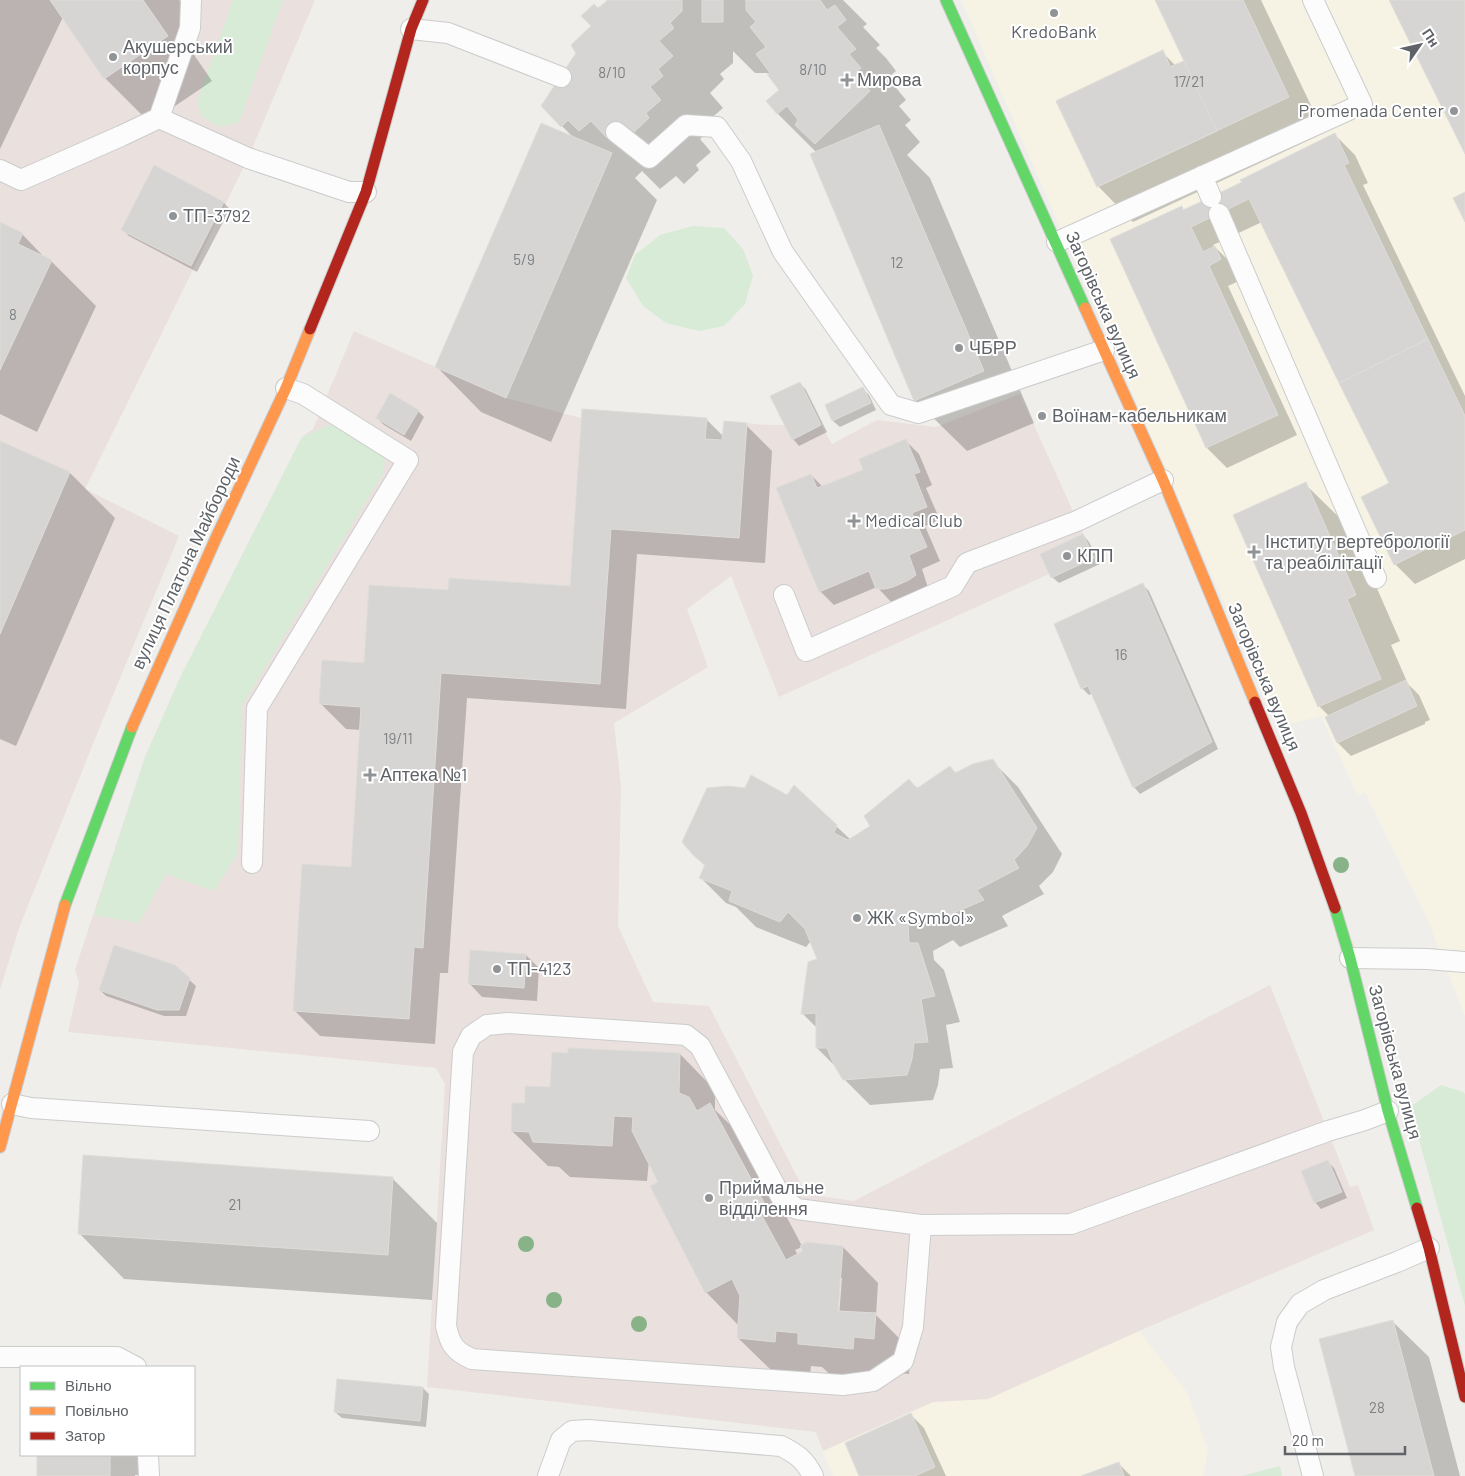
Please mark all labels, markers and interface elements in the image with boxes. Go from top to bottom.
marker: KredoBank [1048,7,1060,19]
place label: KredoBank [1011,20,1097,42]
north arrow [1395,20,1445,70]
text: Пн [1419,25,1443,50]
place label: Акушерський корпус [123,35,233,78]
marker: Акушерський корпус [107,51,119,63]
house number: 8/10 [799,60,827,78]
house number: 8/10 [598,63,626,81]
place label: Мирова [857,68,922,90]
house number: 17/21 [1174,72,1204,90]
marker: Мирова [841,74,853,86]
place label: Promenada Center [1299,99,1444,121]
marker: Promenada Center [1448,105,1460,117]
place label: ТП-3792 [183,204,251,226]
marker: ТП-3792 [167,210,179,222]
street label: Загорівська вулиця [1062,227,1146,382]
house number: 5/9 [513,250,535,268]
house number: 12 [890,253,904,271]
house number: 8 [9,305,17,323]
place label: ЧБРР [969,336,1017,358]
marker: ЧБРР [953,342,965,354]
place label: Воїнам-кабельникам [1052,404,1227,426]
marker: Воїнам-кабельникам [1036,410,1048,422]
street label: вулиця Платона Майбороди [126,453,244,673]
place label: Medical Club [865,509,963,531]
marker: Medical Club [847,514,861,528]
place label: Інститут вертебрології та реабілітації [1265,530,1450,573]
place label: КПП [1077,544,1113,566]
marker: Інститут вертебрології та реабілітації [1247,545,1261,559]
marker: КПП [1061,550,1073,562]
street label: Загорівська вулиця [1224,599,1306,754]
house number: 16 [1115,645,1127,663]
house number: 19/11 [383,729,413,747]
place label: Аптека №1 [380,763,467,785]
marker: Аптека №1 [364,769,376,781]
place label: ЖК «Symbol» [867,906,974,928]
marker: ЖК «Symbol» [851,912,863,924]
place label: ТП-4123 [507,957,571,979]
marker: ТП-4123 [491,963,503,975]
street label: Загорівська вулиця [1365,982,1427,1141]
place label: Приймальне відділення [719,1176,824,1219]
marker: Приймальне відділення [703,1192,715,1204]
house number: 21 [228,1195,242,1213]
legend [20,1366,195,1456]
text: Вільно [65,1376,112,1394]
house number: 28 [1369,1398,1385,1416]
text: Повільно [65,1401,129,1419]
scale bar [1285,1424,1405,1456]
text: Затор [65,1426,105,1444]
text: 20 m [1292,1431,1324,1449]

